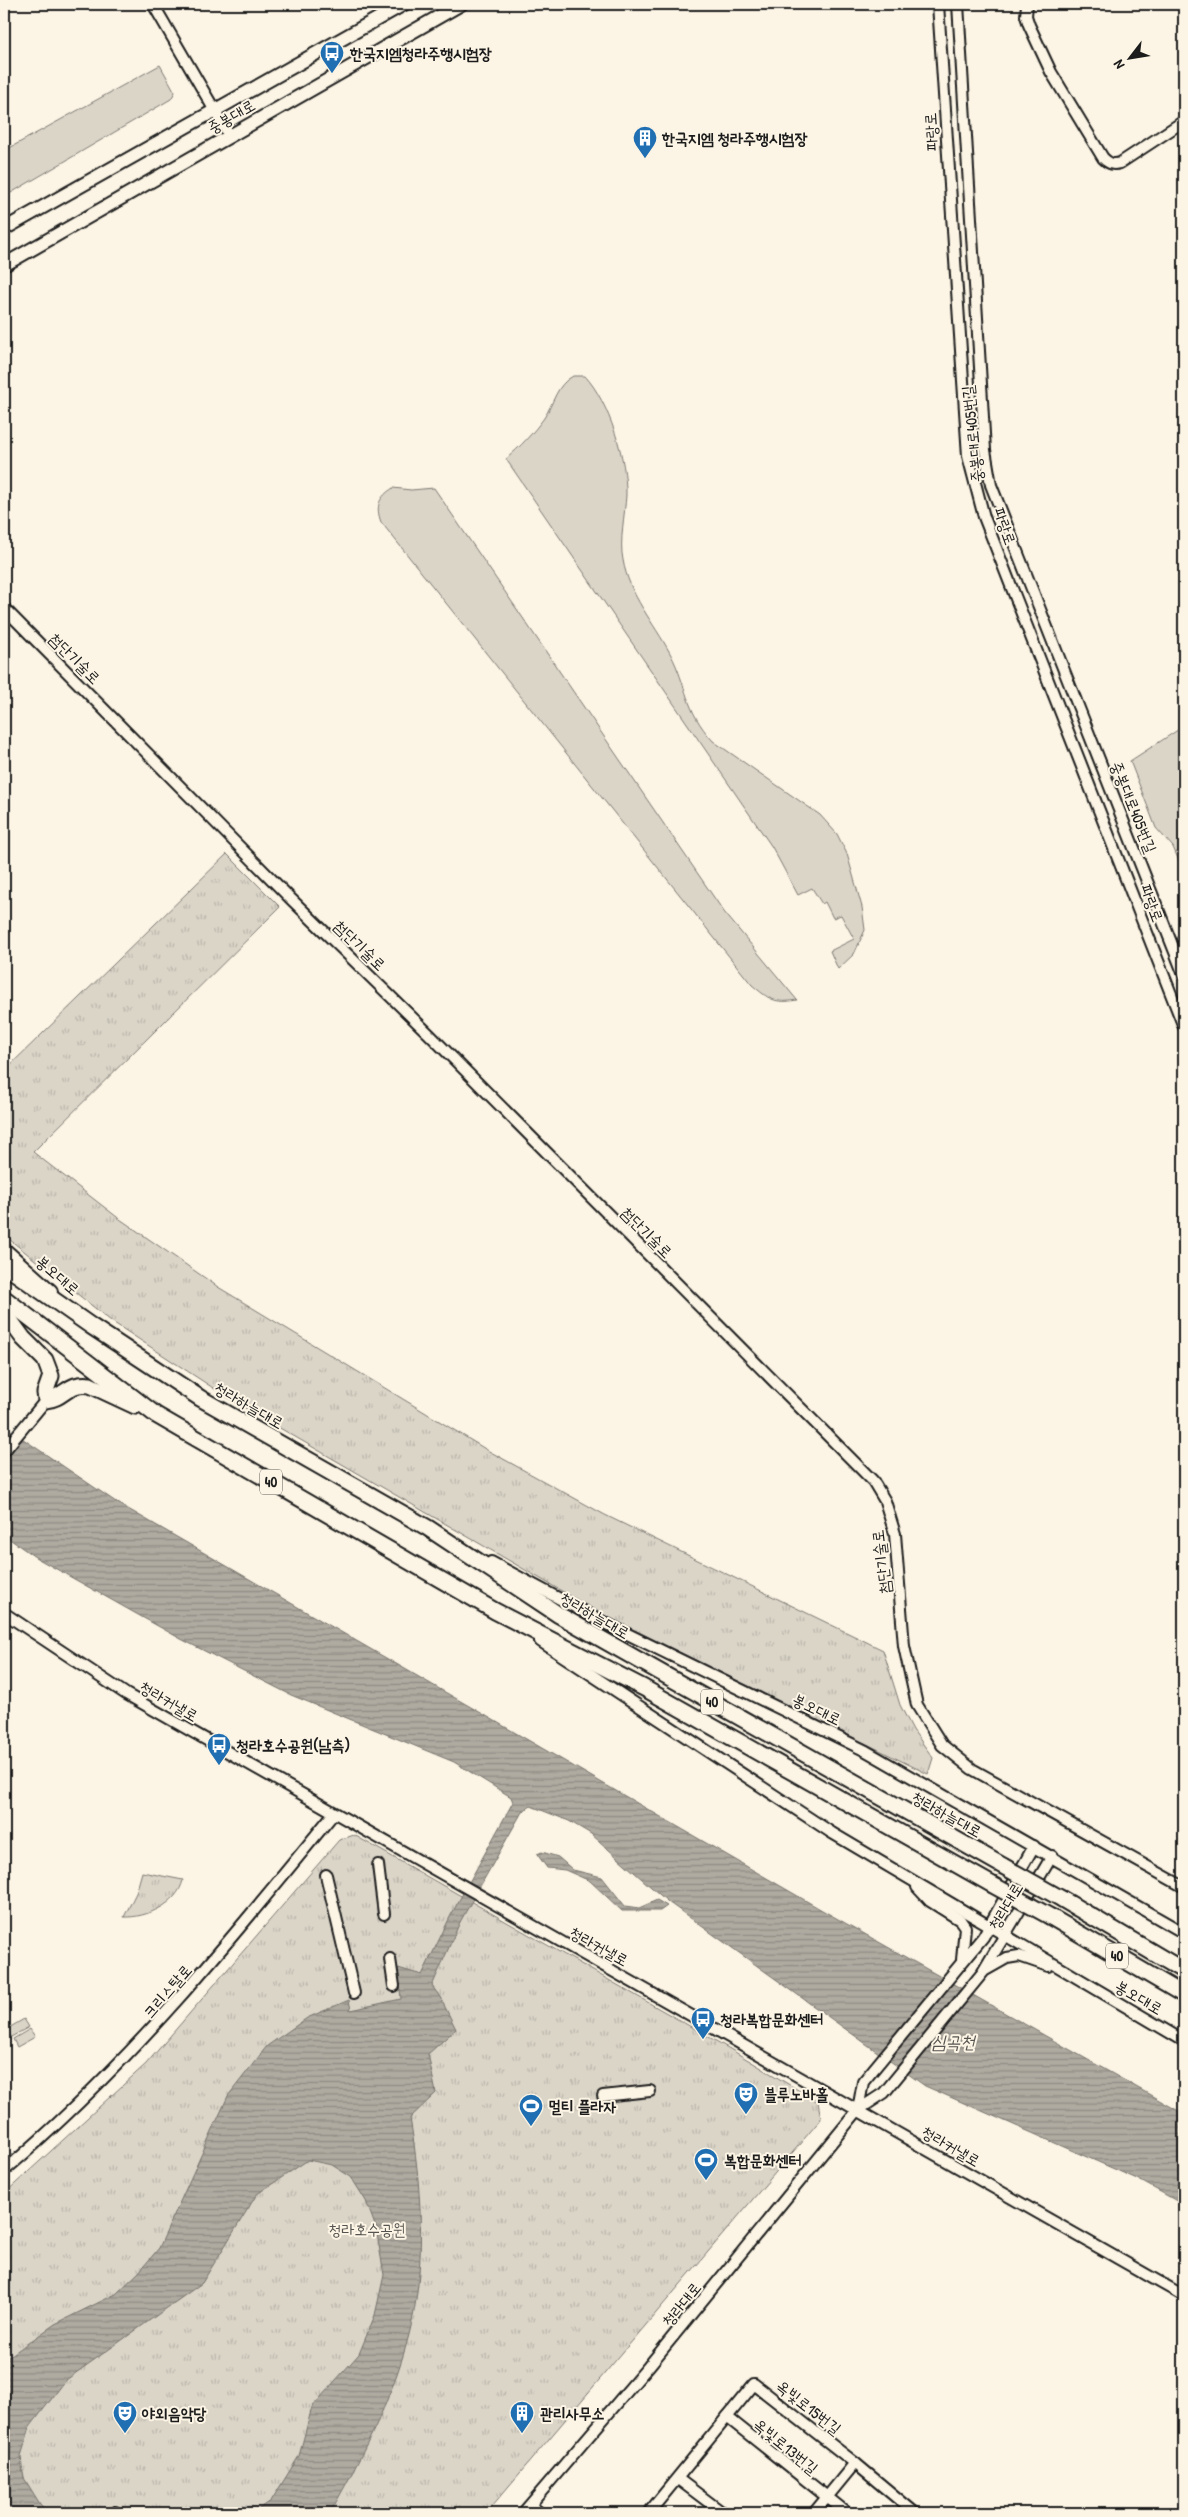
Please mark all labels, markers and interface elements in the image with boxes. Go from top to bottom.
north arrow [1106,32,1156,82]
bus stop icon: 한국지엠청라주행시험장 [319,40,345,74]
place label: 한국지엠청라주행시험장 [349,42,492,64]
text: N [1108,56,1128,73]
street label: 중봉대로 [203,94,259,138]
street label: 파랑로 [919,112,943,152]
building icon: 한국지엠 청라주행시험장 [632,125,658,159]
place label: 한국지엠 청라주행시험장 [661,127,807,149]
street label: 중봉대로405번길 [956,384,988,483]
street label: 파랑로 [988,504,1022,548]
street label: 첨단기술로 [44,627,106,689]
street label: 중봉대로405번길 [1106,758,1162,856]
street label: 파랑로 [1135,881,1169,925]
street label: 첨단기술로 [329,915,391,975]
street label: 첨단기술로 [616,1201,678,1263]
street label: 봉오대로 [31,1250,85,1300]
street label: 청라하늘대로 [210,1376,288,1434]
road number: 40 [260,1470,282,1494]
street label: 첨단기술로 [866,1529,896,1595]
street label: 청라하늘대로 [556,1586,634,1644]
street label: 청라커낼로 [136,1675,202,1727]
street label: 봉오대로 [789,1688,845,1730]
road number: 40 [701,1690,723,1714]
bus stop icon: 청라호수공원(남측) [206,1732,232,1766]
place label: 청라호수공원(남측) [236,1734,350,1756]
street label: 청라하늘대로 [908,1786,986,1842]
street label: 청라대로 [982,1878,1028,1934]
street label: 청라커낼로 [566,1921,632,1971]
road number: 40 [1106,1944,1128,1968]
street label: 크리스탈로 [138,1959,196,2023]
street label: 봉오대로 [1111,1975,1167,2019]
bus stop icon: 청라복합문화센터 [690,2006,716,2040]
place label: 청라복합문화센터 [720,2008,823,2030]
water label: 심곡천 [931,2029,976,2054]
theatre icon: 블루노바홀 [733,2081,759,2115]
place label: 블루노바홀 [764,2083,829,2105]
sports icon: 멀티 플라자 [518,2093,544,2127]
place label: 멀티 플라자 [548,2095,616,2117]
street label: 청라커낼로 [918,2120,984,2172]
sports icon: 복합문화센터 [693,2147,719,2181]
place label: 복합문화센터 [724,2149,801,2171]
park label: 청라호수공원 [328,2218,406,2240]
street label: 청라대로 [656,2277,706,2331]
street label: 옥빛로15번길 [772,2375,846,2439]
theatre icon: 야외음악당 [112,2400,138,2434]
building icon: 관리사무소 [509,2400,535,2434]
place label: 야외음악당 [141,2402,207,2424]
place label: 관리사무소 [540,2402,605,2424]
street label: 옥빛로13번길 [749,2413,823,2479]

